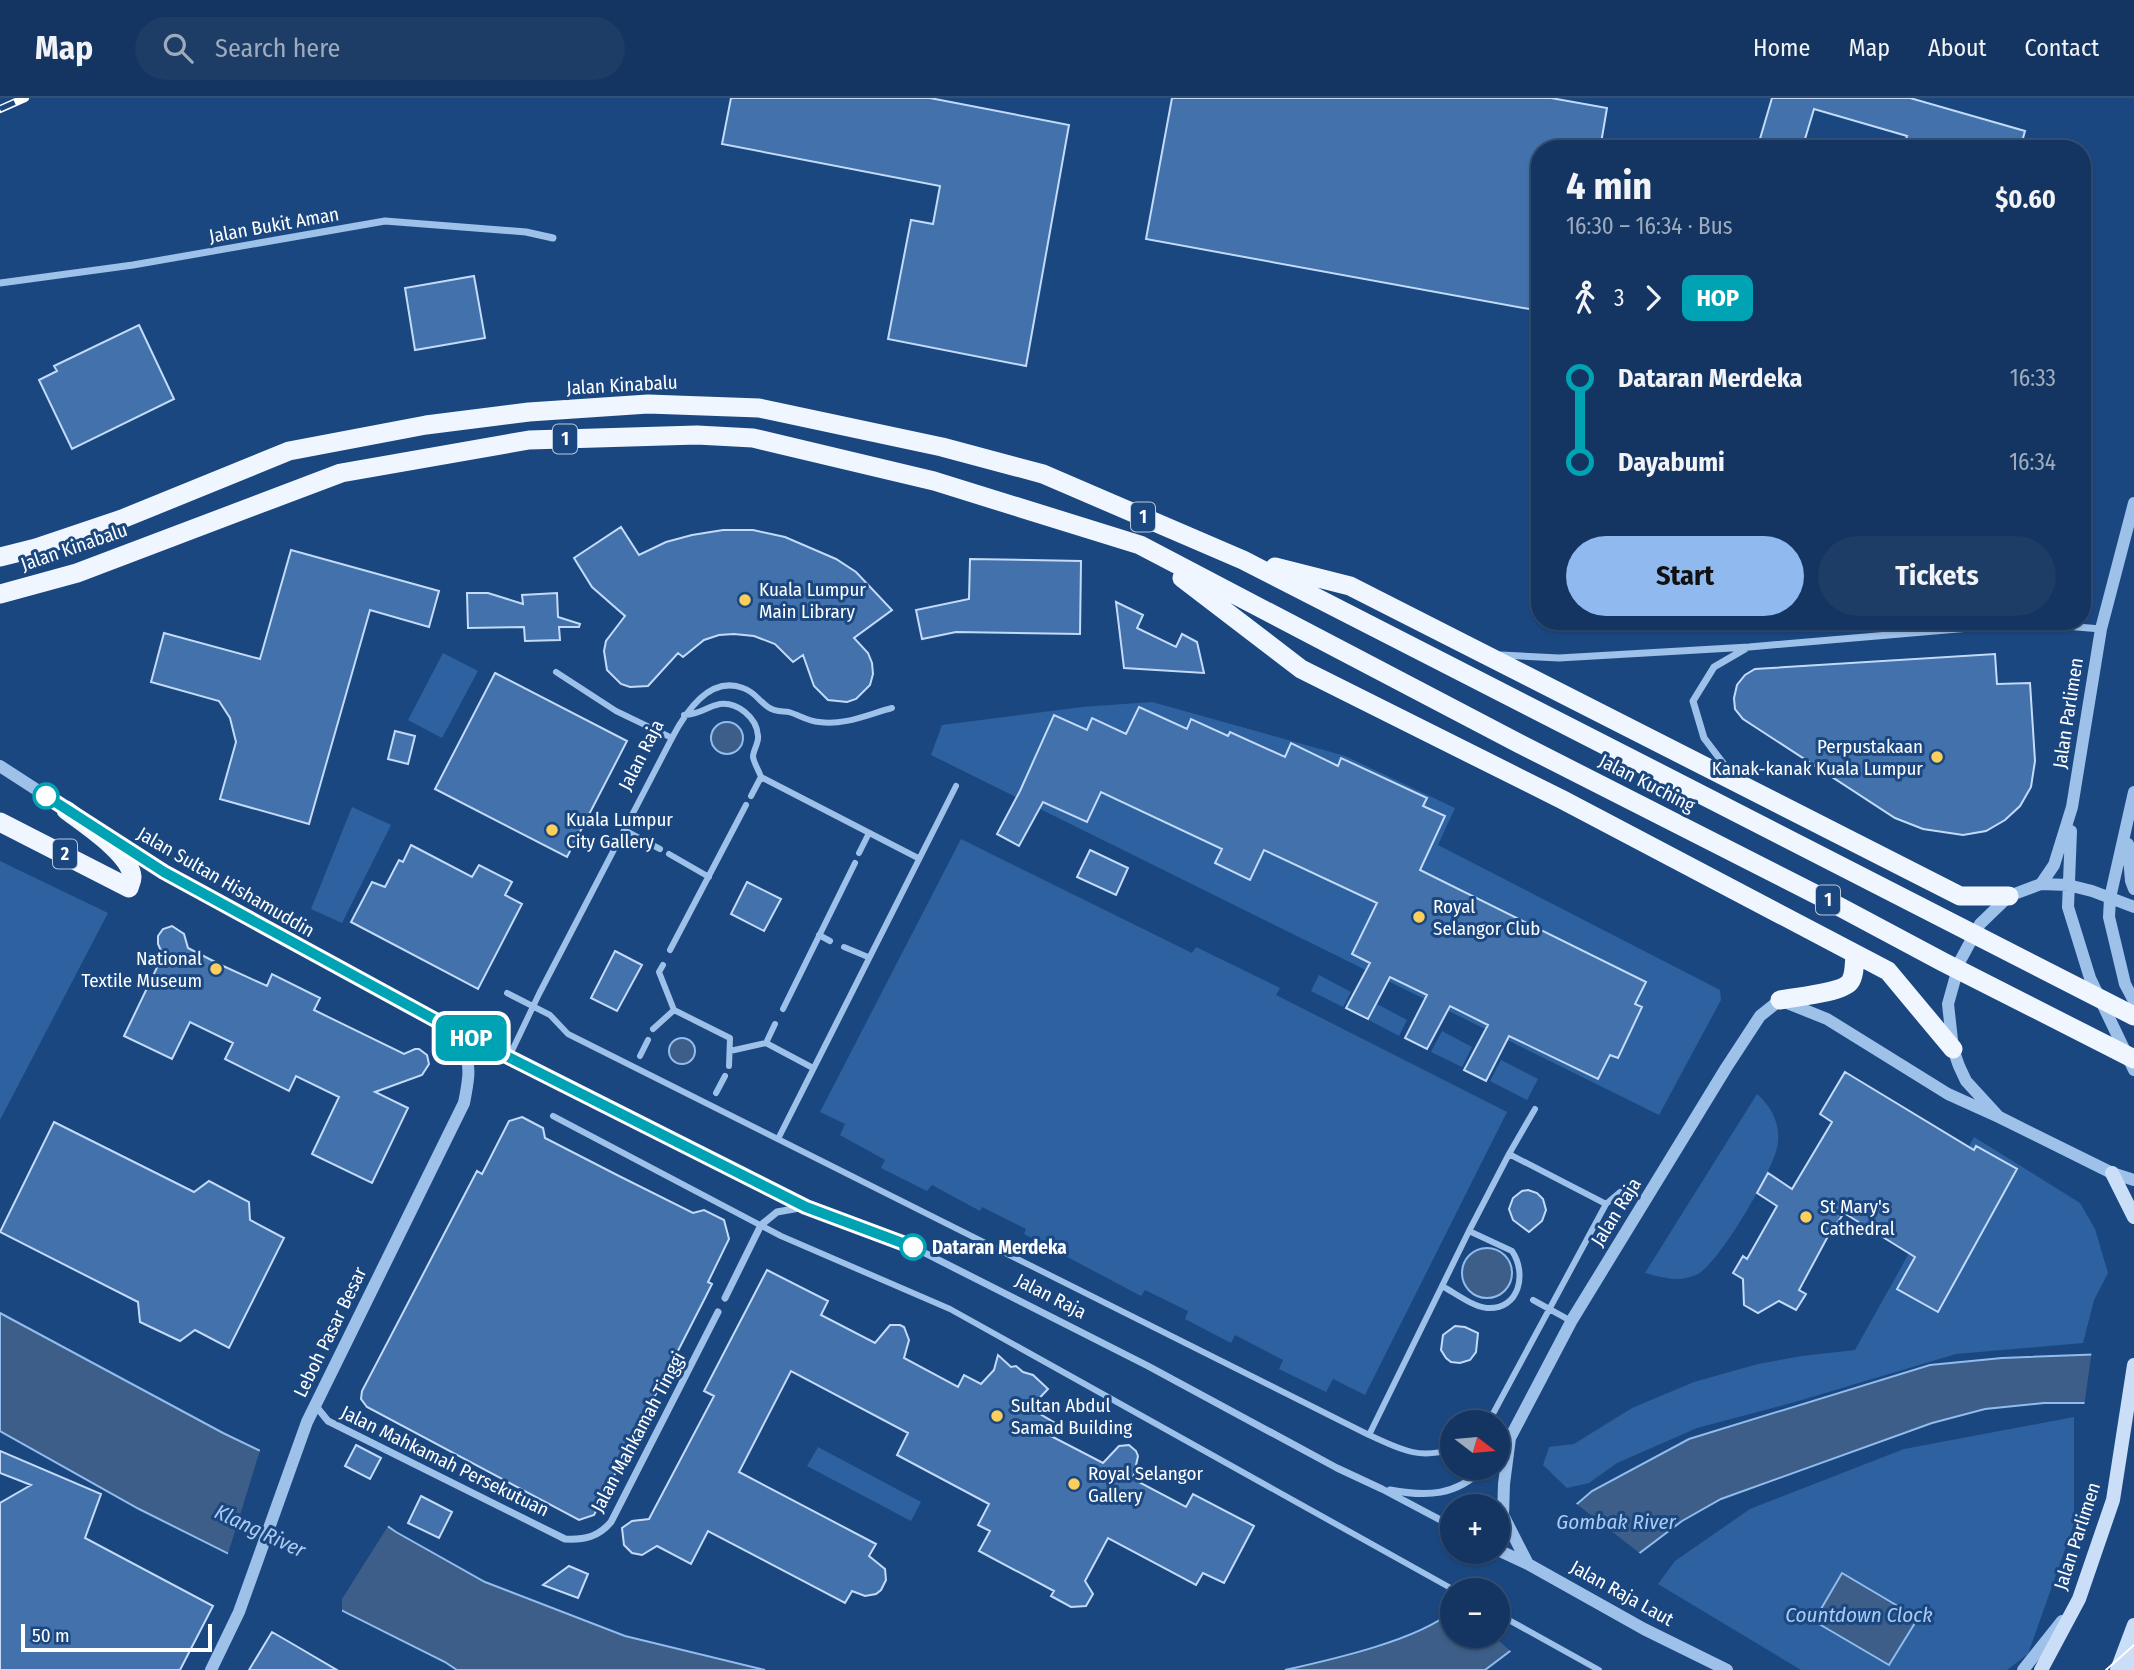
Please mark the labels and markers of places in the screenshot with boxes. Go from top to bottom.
place label: Kuala Lumpur Main Library [759,578,866,623]
marker: Kuala Lumpur Main Library [737,592,753,608]
place label: Perpustakaan Kanak-kanak Kuala Lumpur [1712,735,1923,780]
marker: Perpustakaan Kanak-kanak Kuala Lumpur [1929,749,1945,765]
unlabelled marker [33,783,59,809]
place label: Kuala Lumpur City Gallery [566,808,673,853]
marker: Kuala Lumpur City Gallery [544,822,560,838]
place label: Royal Selangor Club [1433,895,1540,940]
marker: Royal Selangor Club [1411,909,1427,925]
place label: National Textile Museum [81,947,202,992]
marker: National Textile Museum [208,961,224,977]
place label: St Mary's Cathedral [1820,1195,1895,1240]
marker: St Mary's Cathedral [1798,1209,1814,1225]
marker: Dataran Merdeka [900,1234,926,1260]
place label: Dataran Merdeka [932,1236,1067,1259]
place label: Sultan Abdul Samad Building [1011,1394,1132,1439]
marker: Sultan Abdul Samad Building [989,1408,1005,1424]
place label: Royal Selangor Gallery [1088,1462,1203,1507]
marker: Royal Selangor Gallery [1066,1476,1082,1492]

